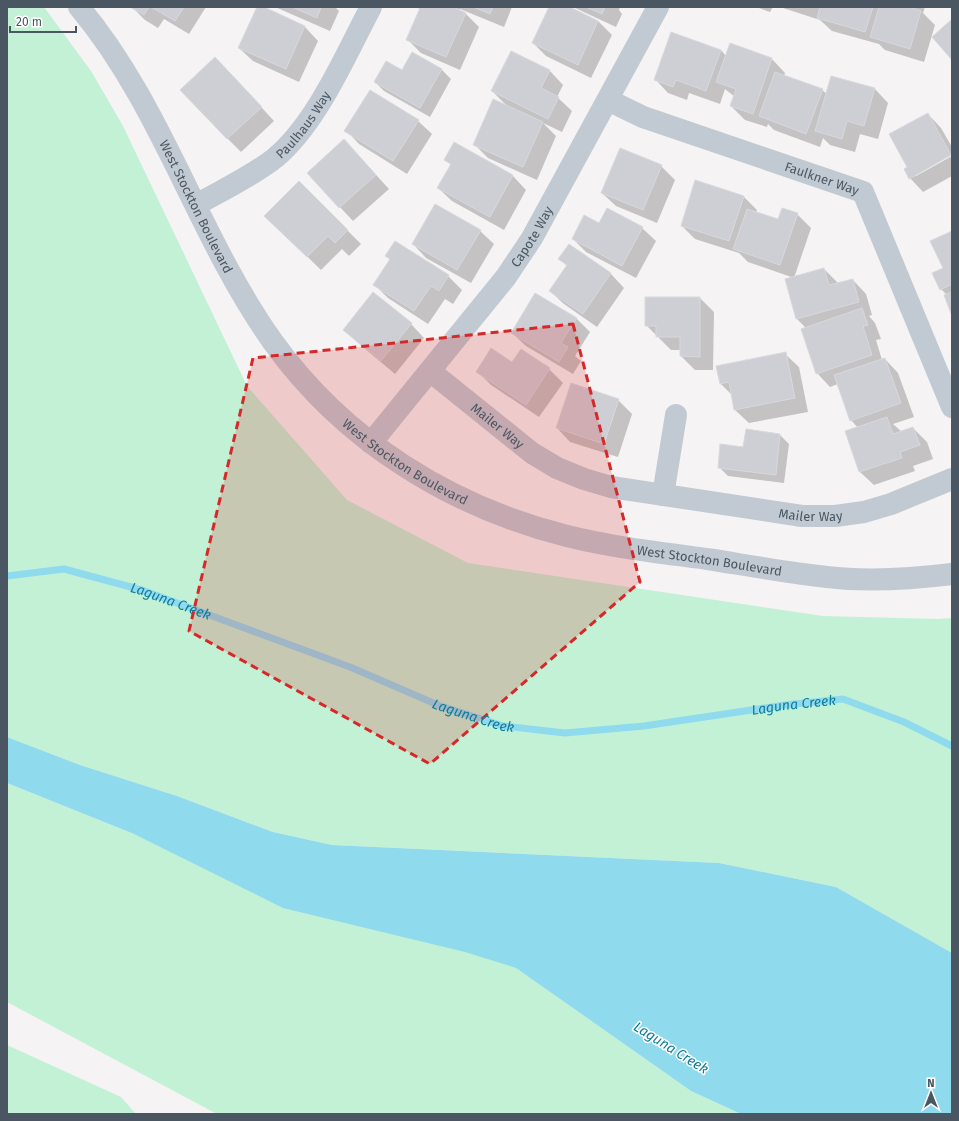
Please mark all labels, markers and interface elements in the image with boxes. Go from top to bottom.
scale bar [10,8,76,34]
text: 20 m [16,15,42,29]
street label: Paulhaus Way [273,88,333,161]
street label: West Stockton Boulevard [157,137,236,275]
street label: Faulkner Way [783,158,862,198]
street label: Capote Way [507,203,556,270]
street label: Mailer Way [468,400,528,452]
street label: West Stockton Boulevard [340,415,470,507]
street label: Mailer Way [778,505,844,524]
street label: West Stockton Boulevard [636,542,783,579]
water label: Laguna Creek [128,579,214,624]
water label: Laguna Creek [750,691,837,718]
water label: Laguna Creek [430,695,516,736]
water label: Laguna Creek [630,1018,712,1078]
north arrow [911,1073,951,1113]
text: N [927,1077,935,1090]

